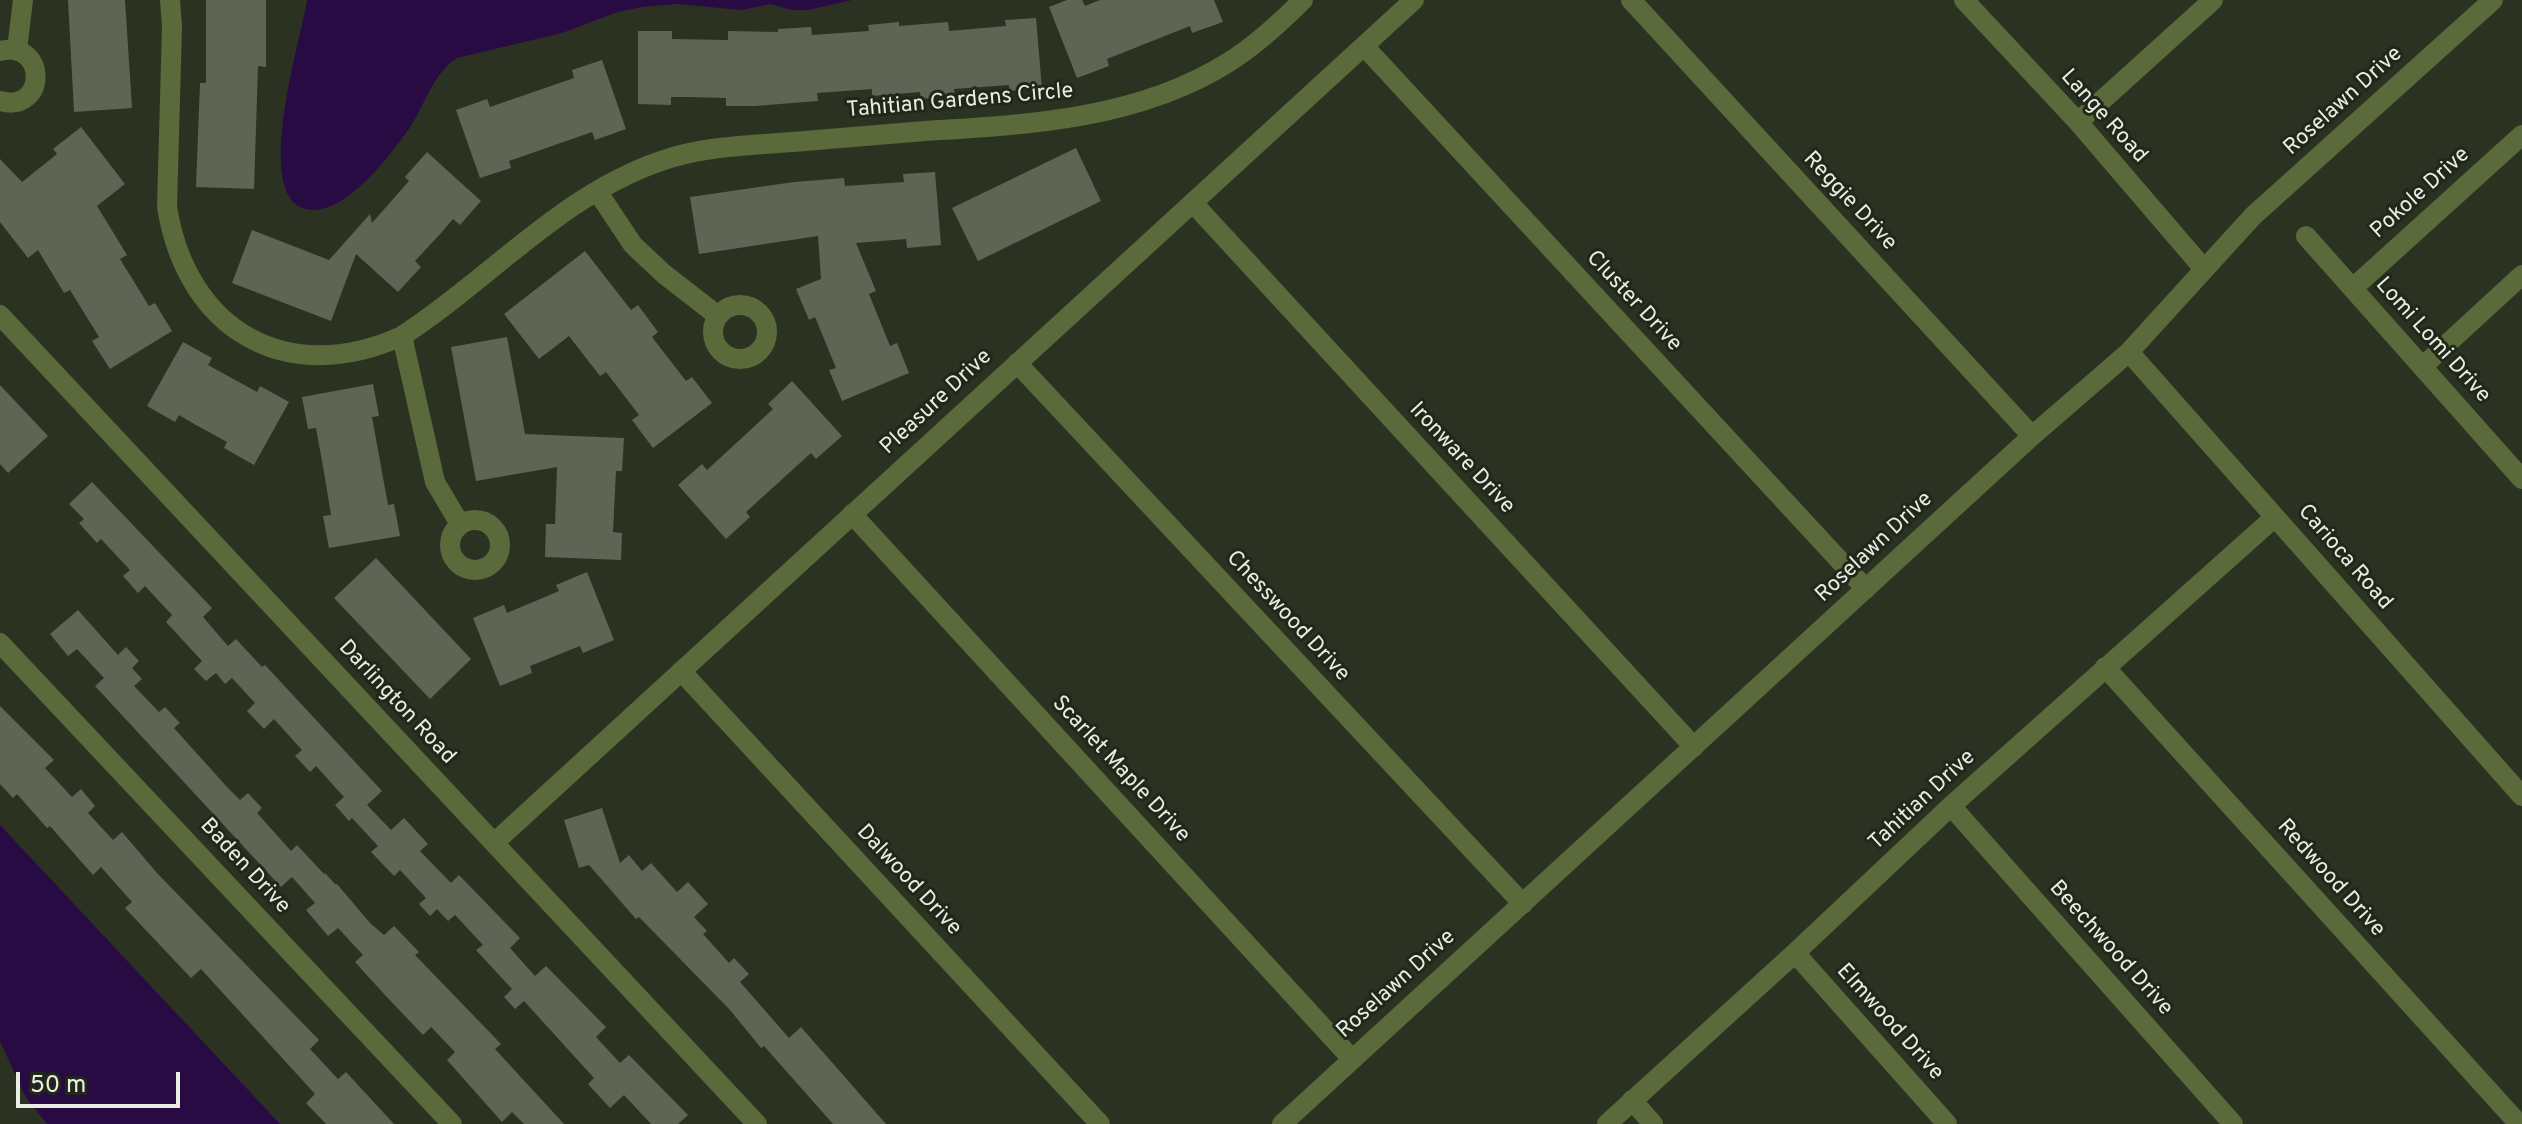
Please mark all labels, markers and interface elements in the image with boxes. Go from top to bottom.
street label: Roselawn Drive [2279,42,2409,162]
street label: Lange Road [2054,65,2152,169]
street label: Tahitian Gardens Circle [846,79,1074,125]
street label: Pokole Drive [2366,143,2476,245]
street label: Reggie Drive [1796,147,1902,257]
street label: Cluster Drive [1580,246,1686,358]
street label: Lomi Lomi Drive [2369,273,2495,409]
street label: Pleasure Drive [876,345,998,461]
street label: Ironware Drive [1403,398,1519,520]
street label: Roselawn Drive [1811,487,1939,609]
street label: Carioca Road [2291,500,2397,616]
street label: Chesswood Drive [1220,546,1354,688]
street label: Darlington Road [332,635,460,771]
street label: Scarlet Maple Drive [1045,691,1195,849]
street label: Tahitian Drive [1864,745,1982,857]
street label: Baden Drive [193,814,295,920]
street label: Redwood Drive [2270,815,2390,943]
street label: Dalwood Drive [850,820,966,942]
street label: Beechwood Drive [2042,876,2178,1022]
street label: Roselawn Drive [1332,925,1462,1045]
street label: Elmwood Drive [1830,959,1948,1087]
scale bar [20,1056,184,1106]
text: 50 m [30,1071,86,1101]

